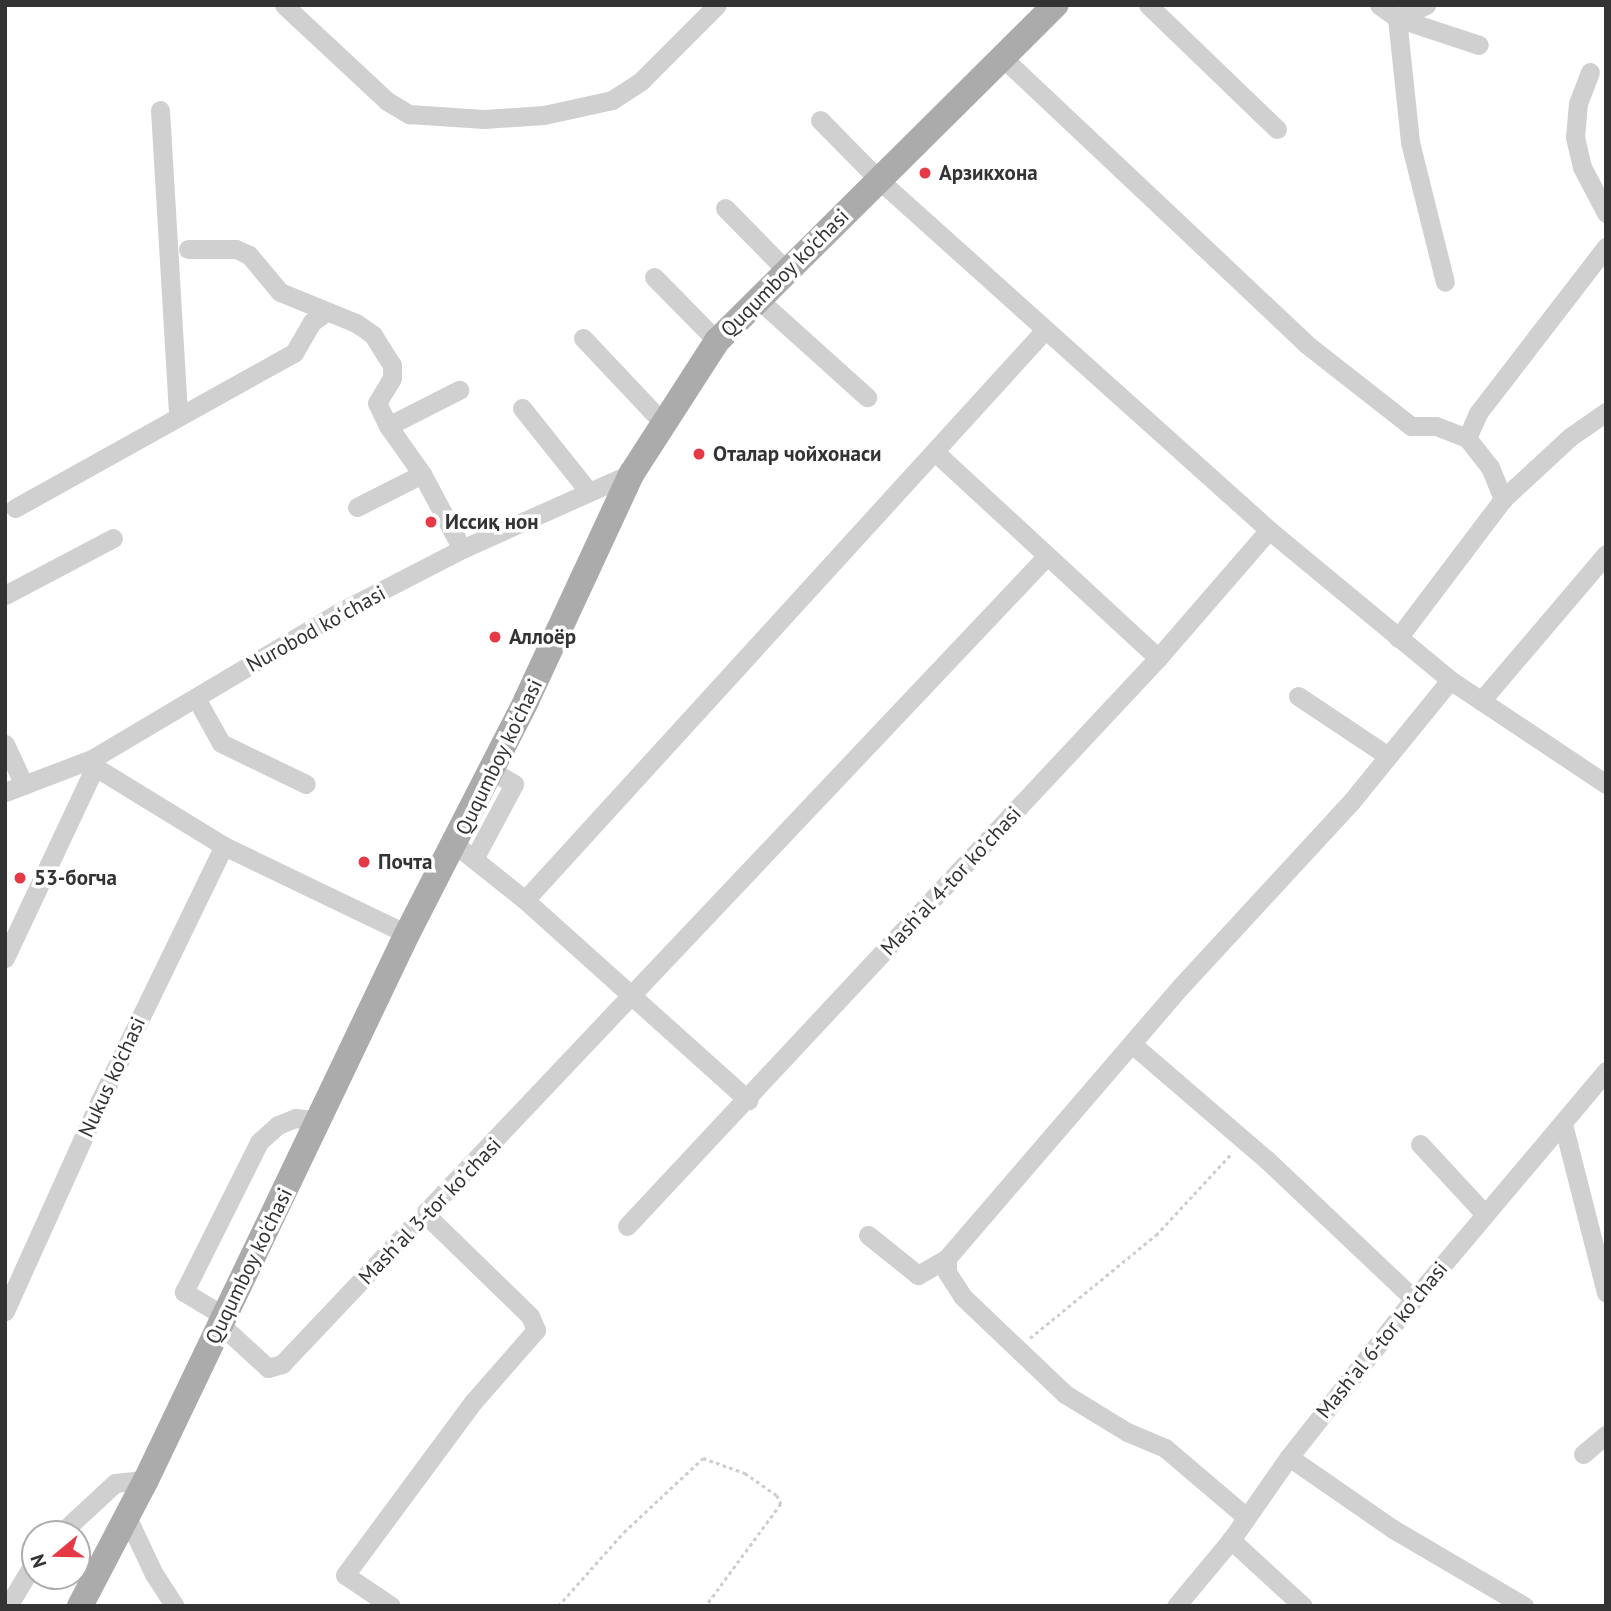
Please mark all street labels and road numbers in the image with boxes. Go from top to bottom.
street label: Ququmboy ko'chasi [716,204,854,342]
street label: Nurobod koʻchasi [242,580,390,678]
street label: Ququmboy ko'chasi [450,674,548,840]
street label: Mashʼal 4-tor koʼchasi [875,801,1027,961]
street label: Nukus ko'chasi [73,1013,151,1141]
street label: Mashʼal 3-tor koʼchasi [353,1132,507,1290]
street label: Ququmboy ko'chasi [200,1183,298,1349]
street label: Mashʼal 6-tor koʼchasi [1311,1257,1453,1423]

